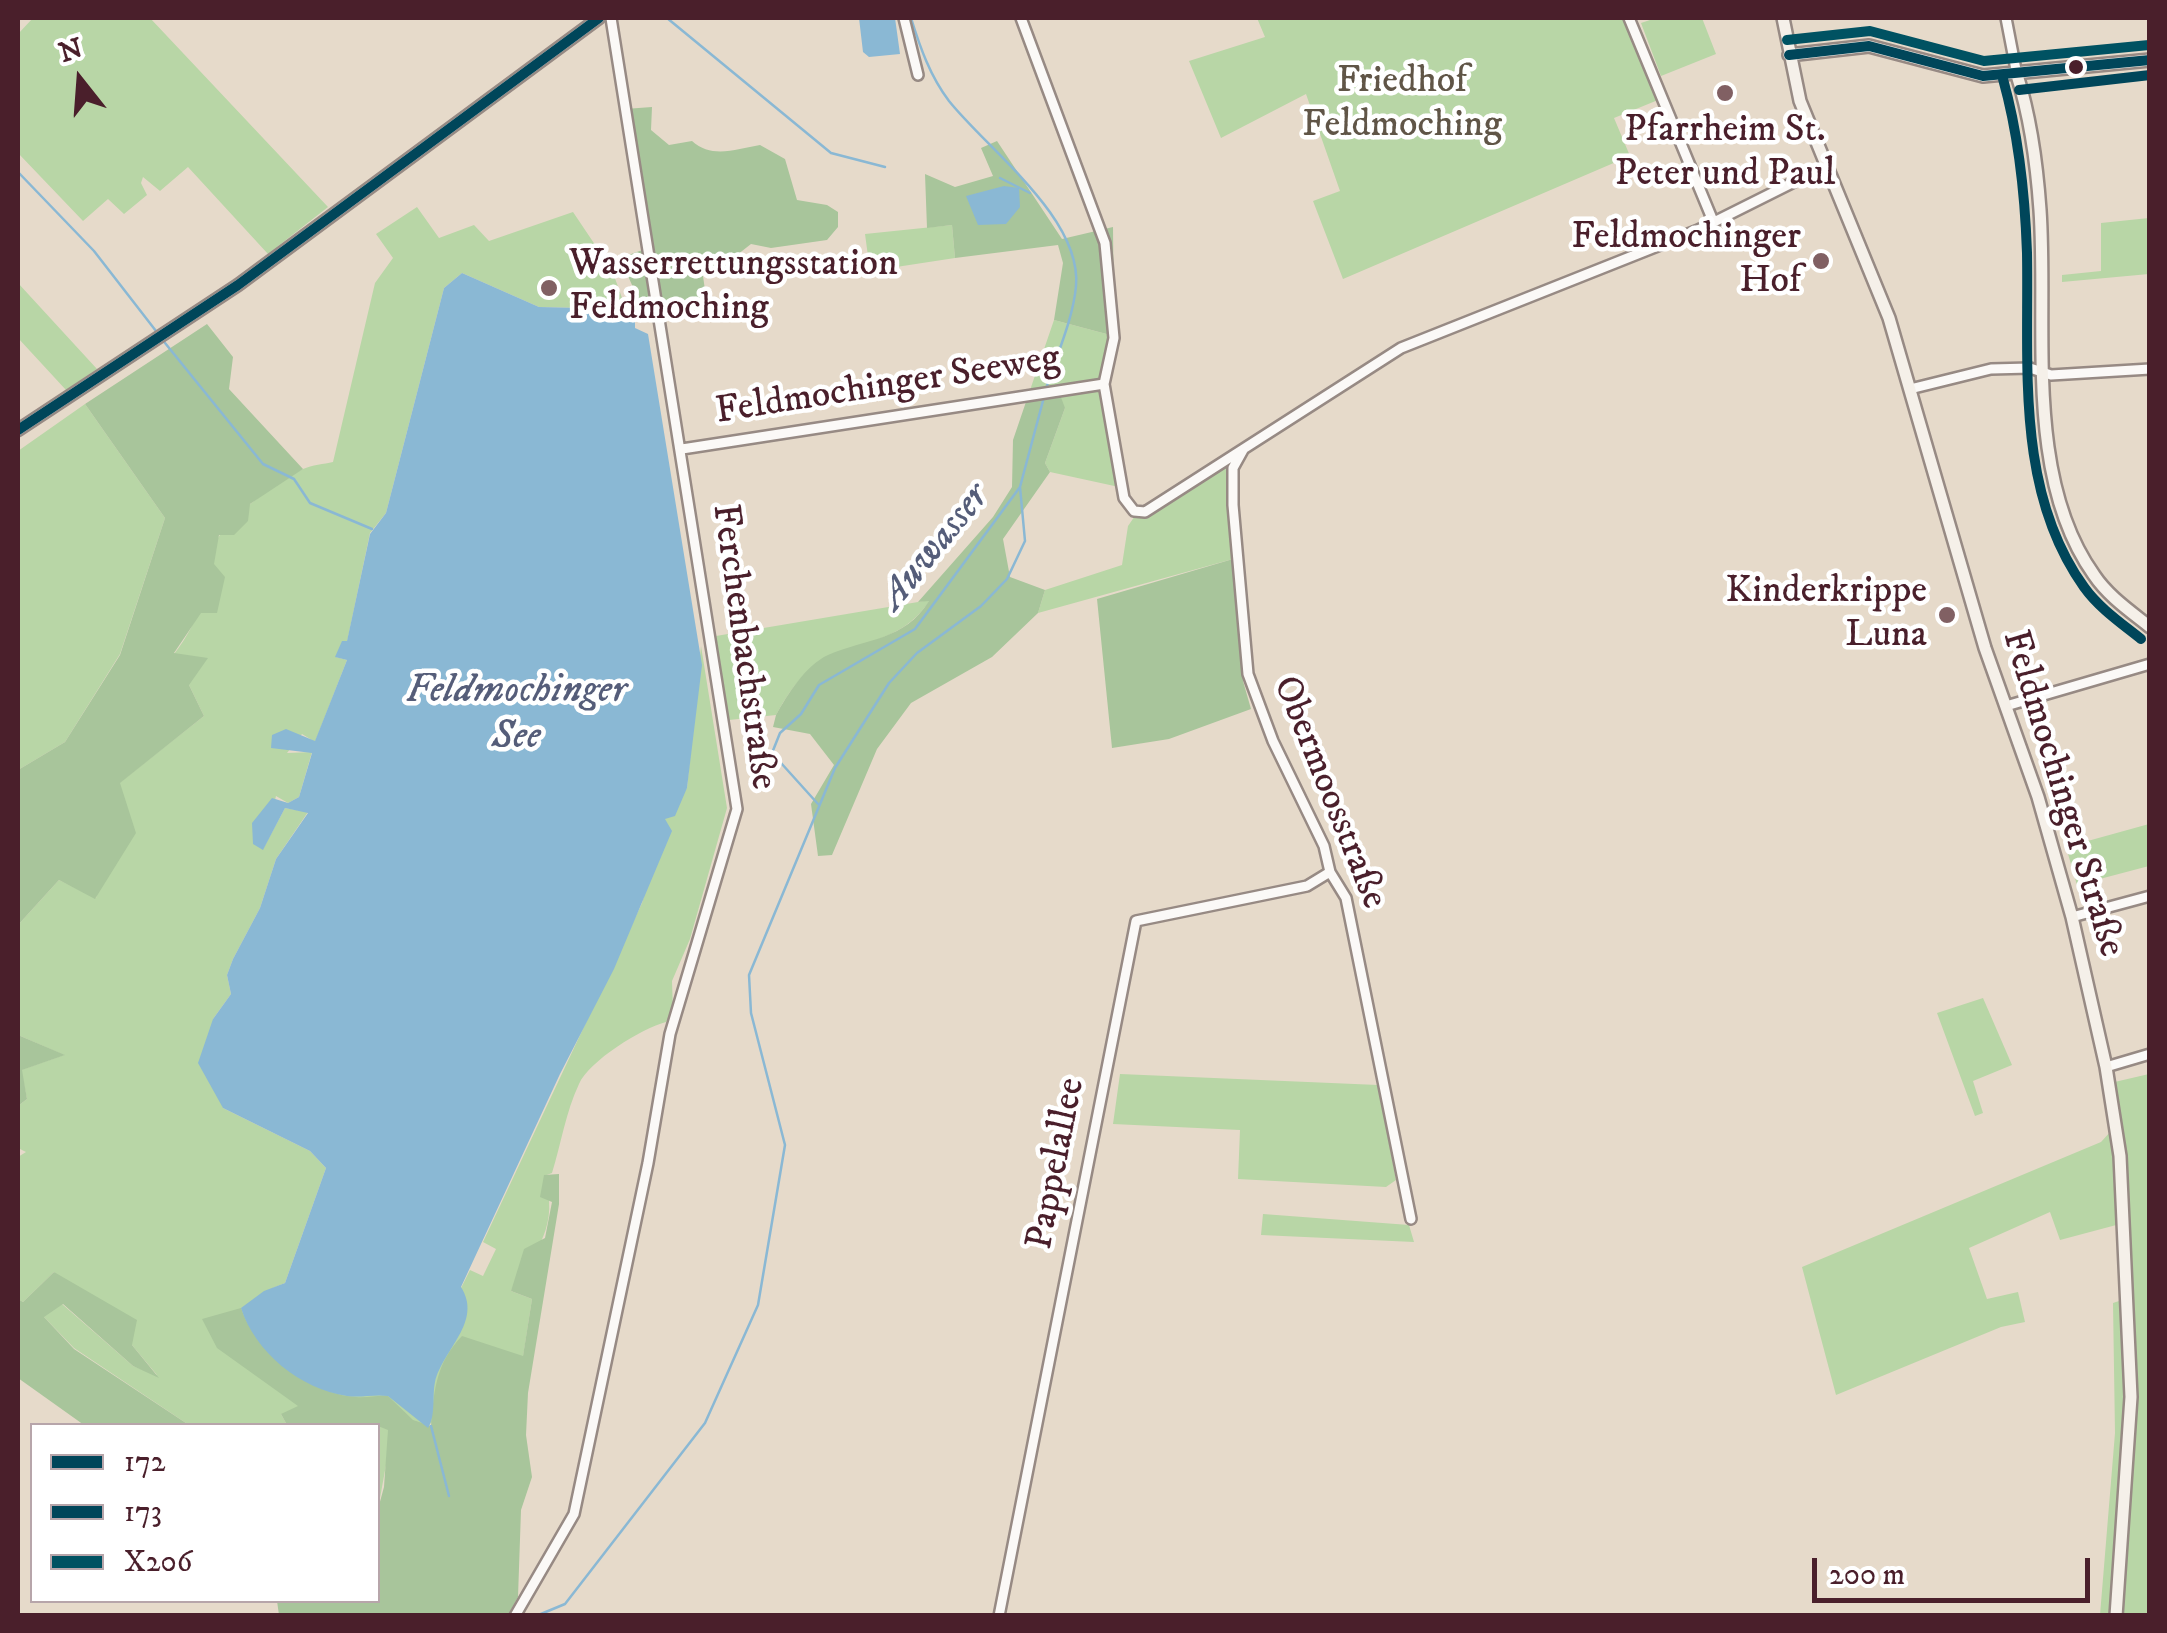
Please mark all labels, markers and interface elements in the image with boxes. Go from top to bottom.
north arrow [30,30,130,130]
text: N [55,31,87,71]
unlabelled marker [2066,57,2086,77]
park label: Friedhof Feldmoching [1302,60,1502,150]
marker: Pfarrheim St. Peter und Paul [1714,82,1736,104]
place label: Pfarrheim St. Peter und Paul [1615,109,1835,198]
place label: Feldmochinger Hof [1571,216,1801,306]
place label: Wasserrettungsstation Feldmoching [569,243,898,332]
marker: Feldmochinger Hof [1810,250,1832,272]
marker: Wasserrettungsstation Feldmoching [538,277,560,299]
street label: Feldmochinger Seeweg [713,337,1063,437]
water label: Auwasser [871,476,1001,620]
street label: Ferchenbachstraße [699,501,785,793]
place label: Kinderkrippe Luna [1725,570,1927,659]
marker: Kinderkrippe Luna [1936,604,1958,626]
street label: Feldmochinger Straße [1990,625,2132,963]
water label: Feldmochinger See [406,669,626,763]
street label: Obermoosstraße [1261,670,1395,916]
street label: Pappelallee [1019,1074,1097,1254]
legend [30,1423,380,1603]
text: 172 [124,1444,166,1481]
text: 173 [124,1494,162,1531]
scale bar [1817,1538,2094,1600]
text: X206 [124,1544,192,1581]
text: 200 m [1829,1557,1905,1594]

